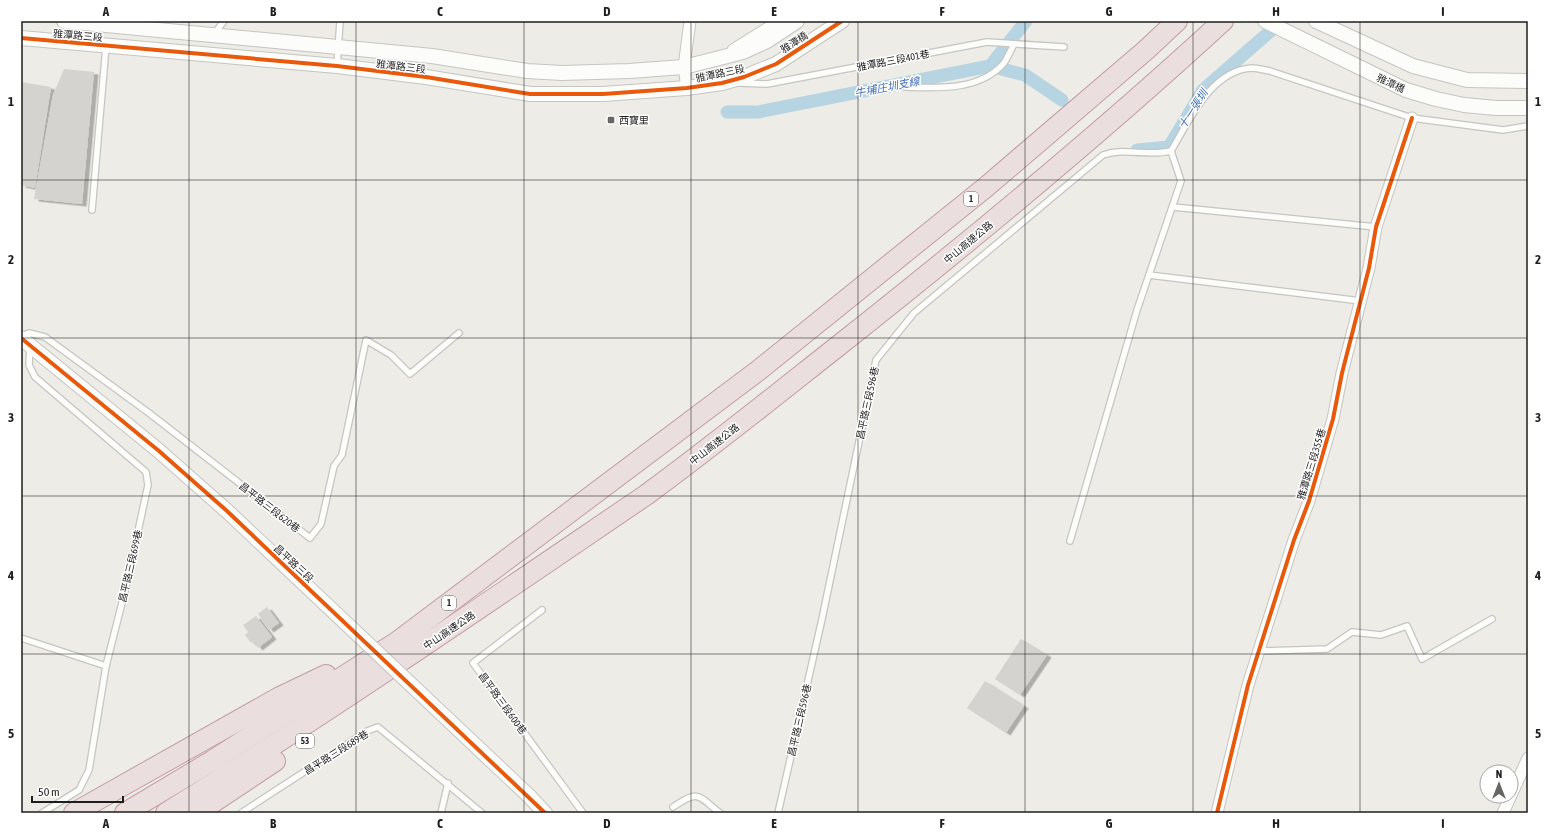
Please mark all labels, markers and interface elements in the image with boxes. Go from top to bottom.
text: A [102,4,110,19]
text: B [270,4,277,19]
text: C [437,4,443,19]
text: D [603,4,611,19]
text: E [771,4,777,19]
text: F [939,4,945,19]
text: G [1106,4,1113,19]
text: H [1272,4,1280,19]
text: I [1441,4,1445,19]
street label: 雅潭路三段 [53,28,103,43]
street label: 雅潭橋 [779,30,810,55]
street label: 雅潭路三段401巷 [856,48,931,73]
street label: 雅潭路三段 [375,58,426,75]
street label: 雅潭路三段 [695,63,746,84]
street label: 雅潭橋 [1375,72,1407,95]
water label: 牛埔庄圳支線 [853,74,923,99]
water label: 十一張圳 [1176,86,1211,131]
text: 1 [8,94,14,109]
text: 1 [1535,94,1541,109]
marker: 西寶里 [606,115,616,125]
place label: 西寶里 [619,115,649,126]
road number: 1 [964,192,978,206]
street label: 中山高速公路 [942,219,995,266]
text: 2 [8,252,14,267]
text: 2 [1535,252,1541,267]
street label: 昌平路三段596巷 [854,366,881,440]
text: 3 [8,410,14,425]
text: 3 [1535,410,1541,425]
street label: 中山高速公路 [687,422,741,467]
street label: 雅潭路三段355巷 [1295,427,1328,501]
street label: 昌平路三段620巷 [237,480,302,535]
street label: 昌平路三段699巷 [117,529,144,603]
street label: 昌平路三段 [272,542,316,584]
text: 4 [7,568,14,583]
text: 4 [1534,568,1541,583]
road number: 1 [442,596,456,610]
street label: 中山高速公路 [421,609,477,652]
street label: 昌平路三段600巷 [476,670,529,737]
street label: 昌平路三段596巷 [786,683,813,757]
text: 5 [8,726,14,741]
text: 5 [1535,726,1541,741]
street label: 昌平路三段689巷 [302,728,371,777]
road number: 53 [296,734,314,748]
north arrow [1479,764,1519,804]
text: N [1496,768,1502,780]
scale bar [32,778,123,804]
text: 50 m [38,785,60,799]
text: A [102,816,110,831]
text: B [270,816,277,831]
text: C [437,816,443,831]
text: D [603,816,611,831]
text: E [771,816,777,831]
text: F [939,816,945,831]
text: G [1106,816,1113,831]
text: H [1272,816,1280,831]
text: I [1441,816,1445,831]

